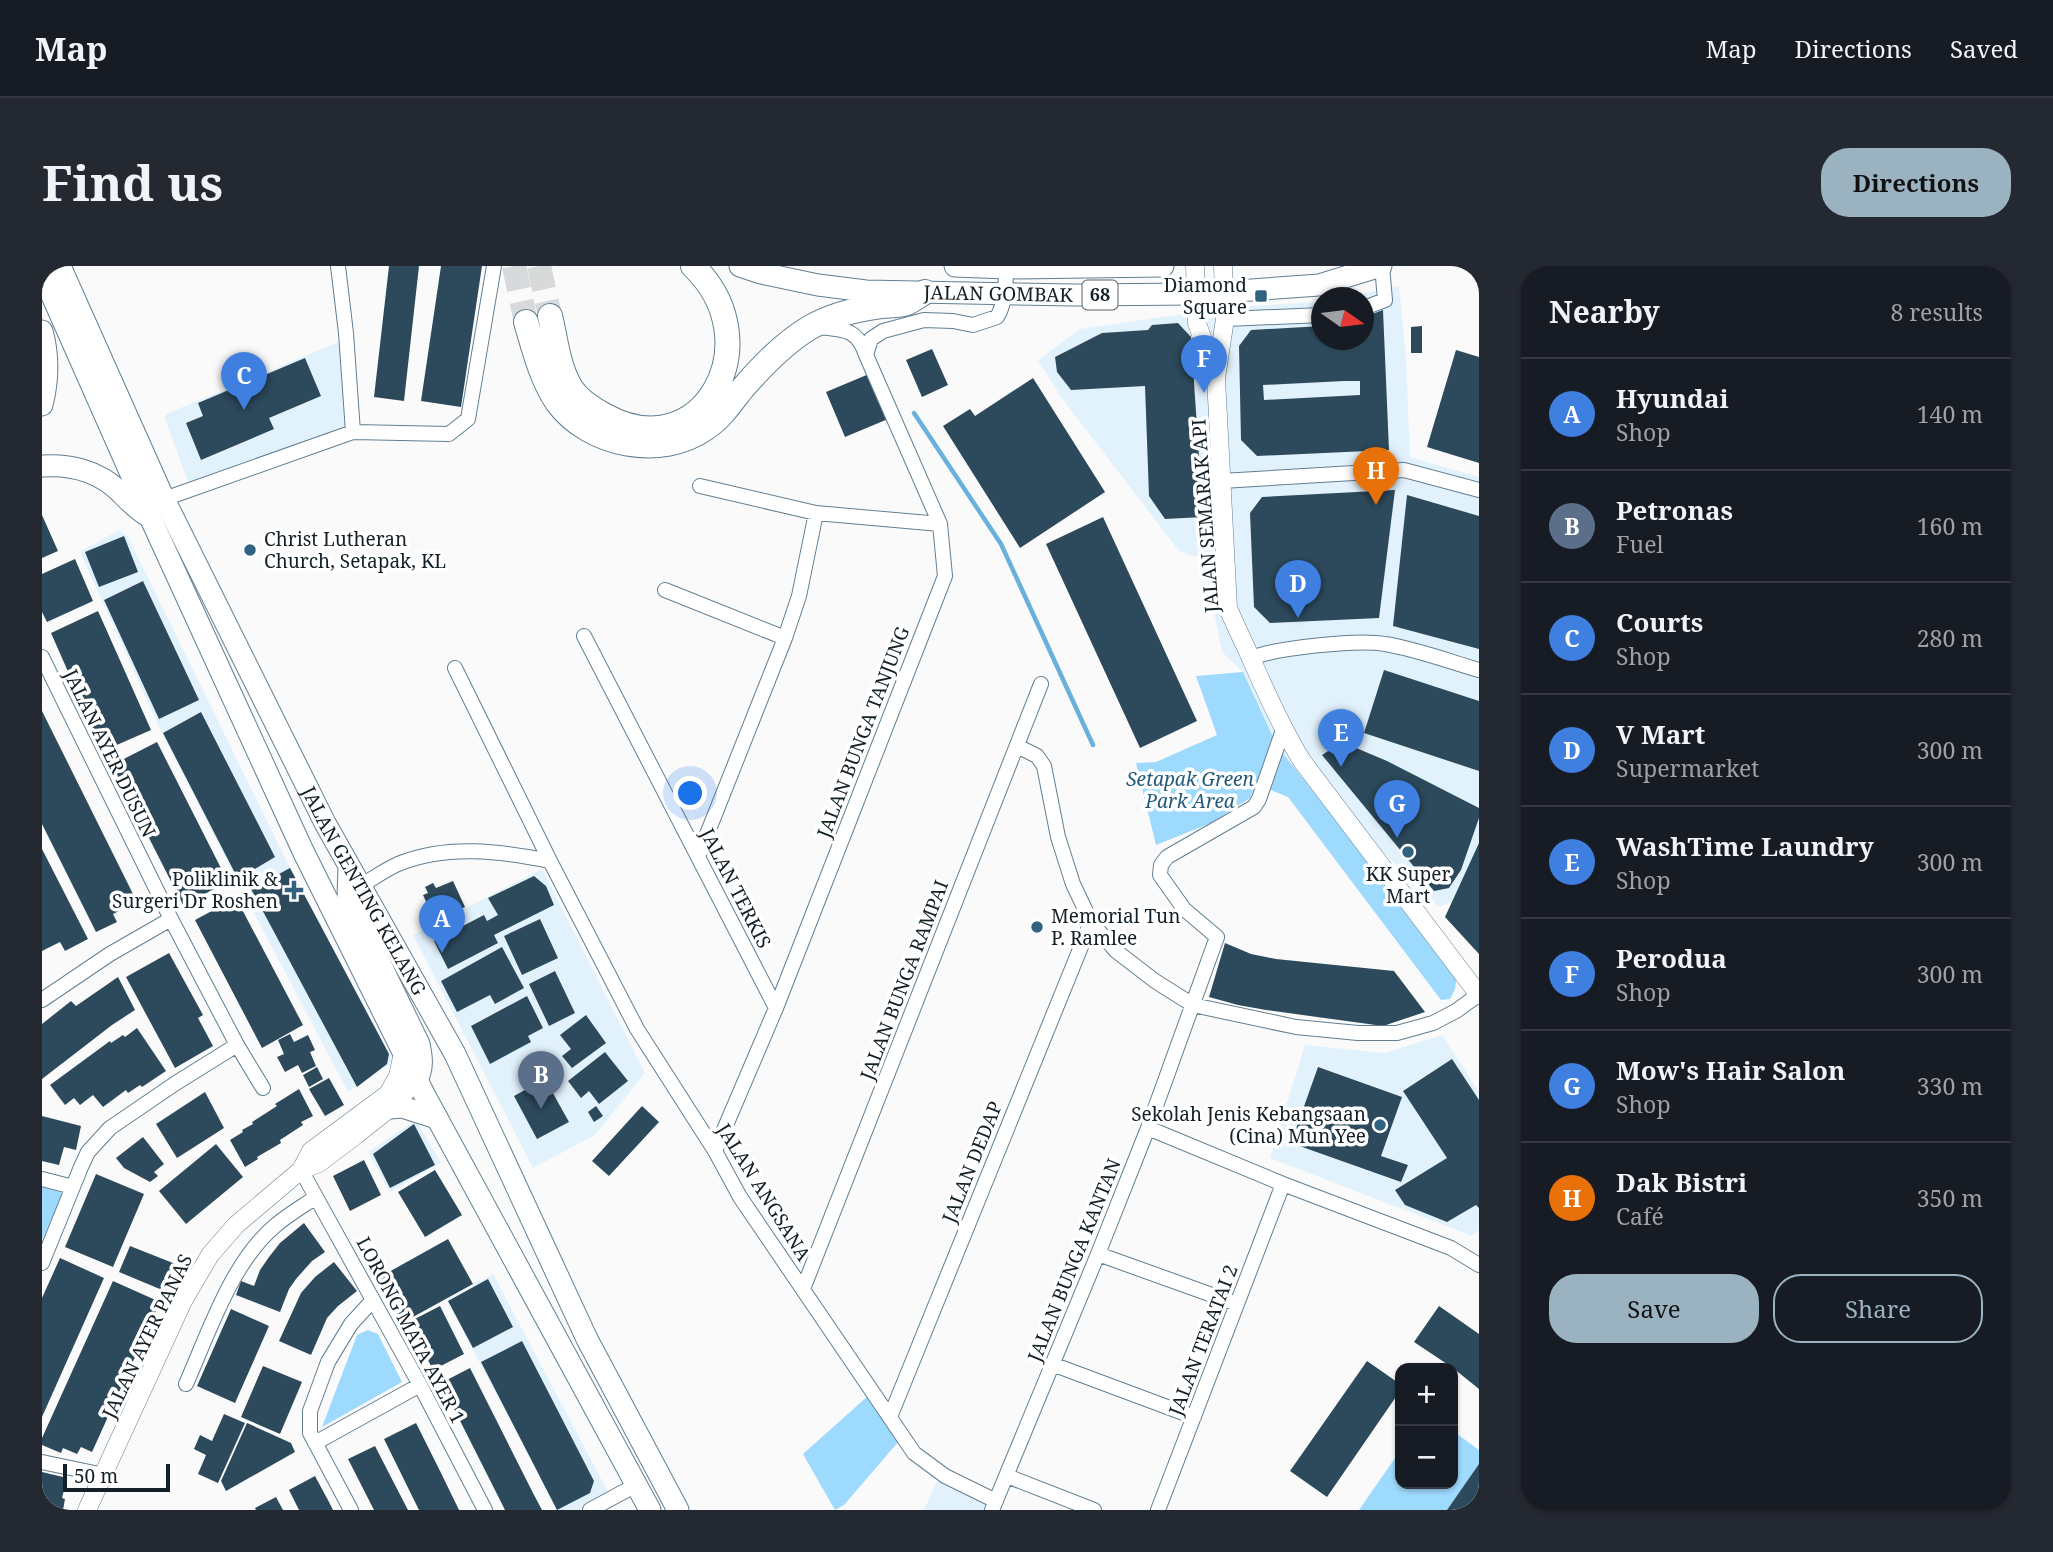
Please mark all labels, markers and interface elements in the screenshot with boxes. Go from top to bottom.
text: Map [35,26,108,71]
text: Map [1706,32,1757,65]
text: Directions [1795,32,1912,65]
text: Saved [1950,32,2018,65]
button: Directions [1821,148,2011,217]
text: Find us [42,149,223,215]
place label: Diamond Square [1164,272,1247,320]
street label: JALAN GOMBAK [922,279,1074,308]
road number: 68 [1082,281,1118,310]
north arrow [1311,287,1374,350]
marker: Diamond Square [1253,288,1269,304]
text: Nearby [1549,291,1660,332]
text: 8 results [1890,296,1983,328]
pin: F [1181,335,1227,393]
pin: C [221,352,267,410]
text: Hyundai [1616,380,1729,416]
text: A [1563,398,1581,430]
text: 140 m [1917,398,1983,430]
text: Shop [1616,416,1671,448]
street label: JALAN SEMARAK API [1185,418,1225,615]
pin: H [1353,447,1399,505]
text: Petronas [1616,492,1733,528]
text: B [1564,510,1580,542]
text: 160 m [1917,510,1983,542]
place label: Christ Lutheran Church, Setapak, KL [264,526,446,574]
text: Fuel [1616,528,1664,560]
marker: Christ Lutheran Church, Setapak, KL [242,542,258,558]
pin: D [1275,560,1321,618]
text: Courts [1616,604,1703,640]
street label: JALAN BUNGA TANJUNG [810,622,915,842]
text: C [1564,622,1580,654]
text: 280 m [1917,622,1983,654]
text: Shop [1616,640,1671,672]
street label: JALAN AYER DUSUN [58,664,162,841]
pin: E [1318,709,1364,767]
text: V Mart [1616,716,1705,752]
text: D [1563,734,1581,766]
text: 300 m [1917,734,1983,766]
text: Supermarket [1616,752,1759,784]
park label: Setapak Green Park Area [1126,766,1254,814]
your location [673,776,707,810]
pin: G [1374,780,1420,838]
street label: JALAN GENTING KELANG [295,781,432,1000]
street label: JALAN TERKIS [694,823,777,952]
text: WashTime Laundry [1616,828,1874,864]
marker: KK Super Mart [1400,844,1416,860]
text: E [1564,846,1580,878]
text: 300 m [1917,846,1983,878]
place label: KK Super Mart [1366,861,1450,909]
text: Shop [1616,864,1671,896]
place label: Poliklinik & Surgeri Dr Roshen [112,866,278,914]
street label: JALAN BUNGA RAMPAI [854,876,954,1084]
marker: Poliklinik & Surgeri Dr Roshen [284,880,304,900]
pin: A [419,895,465,953]
place label: Memorial Tun P. Ramlee [1051,903,1180,951]
marker: Memorial Tun P. Ramlee [1029,919,1045,935]
text: Perodua [1616,940,1727,976]
text: F [1565,958,1579,990]
text: 300 m [1917,958,1983,990]
text: Shop [1616,976,1671,1008]
pin: B [518,1051,564,1109]
text: Mow's Hair Salon [1616,1052,1845,1088]
text: G [1563,1070,1581,1102]
text: 330 m [1917,1070,1983,1102]
text: Shop [1616,1088,1671,1120]
street label: JALAN DEDAP [935,1097,1008,1228]
place label: Sekolah Jenis Kebangsaan (Cina) Mun Yee [1131,1101,1366,1149]
street label: JALAN ANGSANA [711,1117,817,1266]
marker: Sekolah Jenis Kebangsaan (Cina) Mun Yee [1372,1117,1388,1133]
street label: JALAN BUNGA KANTAN [1021,1155,1127,1366]
text: Dak Bistri [1616,1164,1747,1200]
text: H [1563,1182,1581,1214]
text: 350 m [1917,1182,1983,1214]
text: Café [1616,1200,1664,1232]
street label: LORONG MATA AYER 1 [351,1232,471,1428]
street label: JALAN AYER PANAS [95,1249,198,1424]
street label: JALAN TERATAI 2 [1162,1261,1244,1420]
button: Save [1549,1274,1759,1343]
button: Share [1773,1274,1983,1343]
map controls [1395,1363,1458,1489]
button: + [1395,1363,1458,1426]
button: − [1395,1426,1458,1489]
scale bar [63,1461,170,1493]
text: 50 m [74,1463,118,1489]

